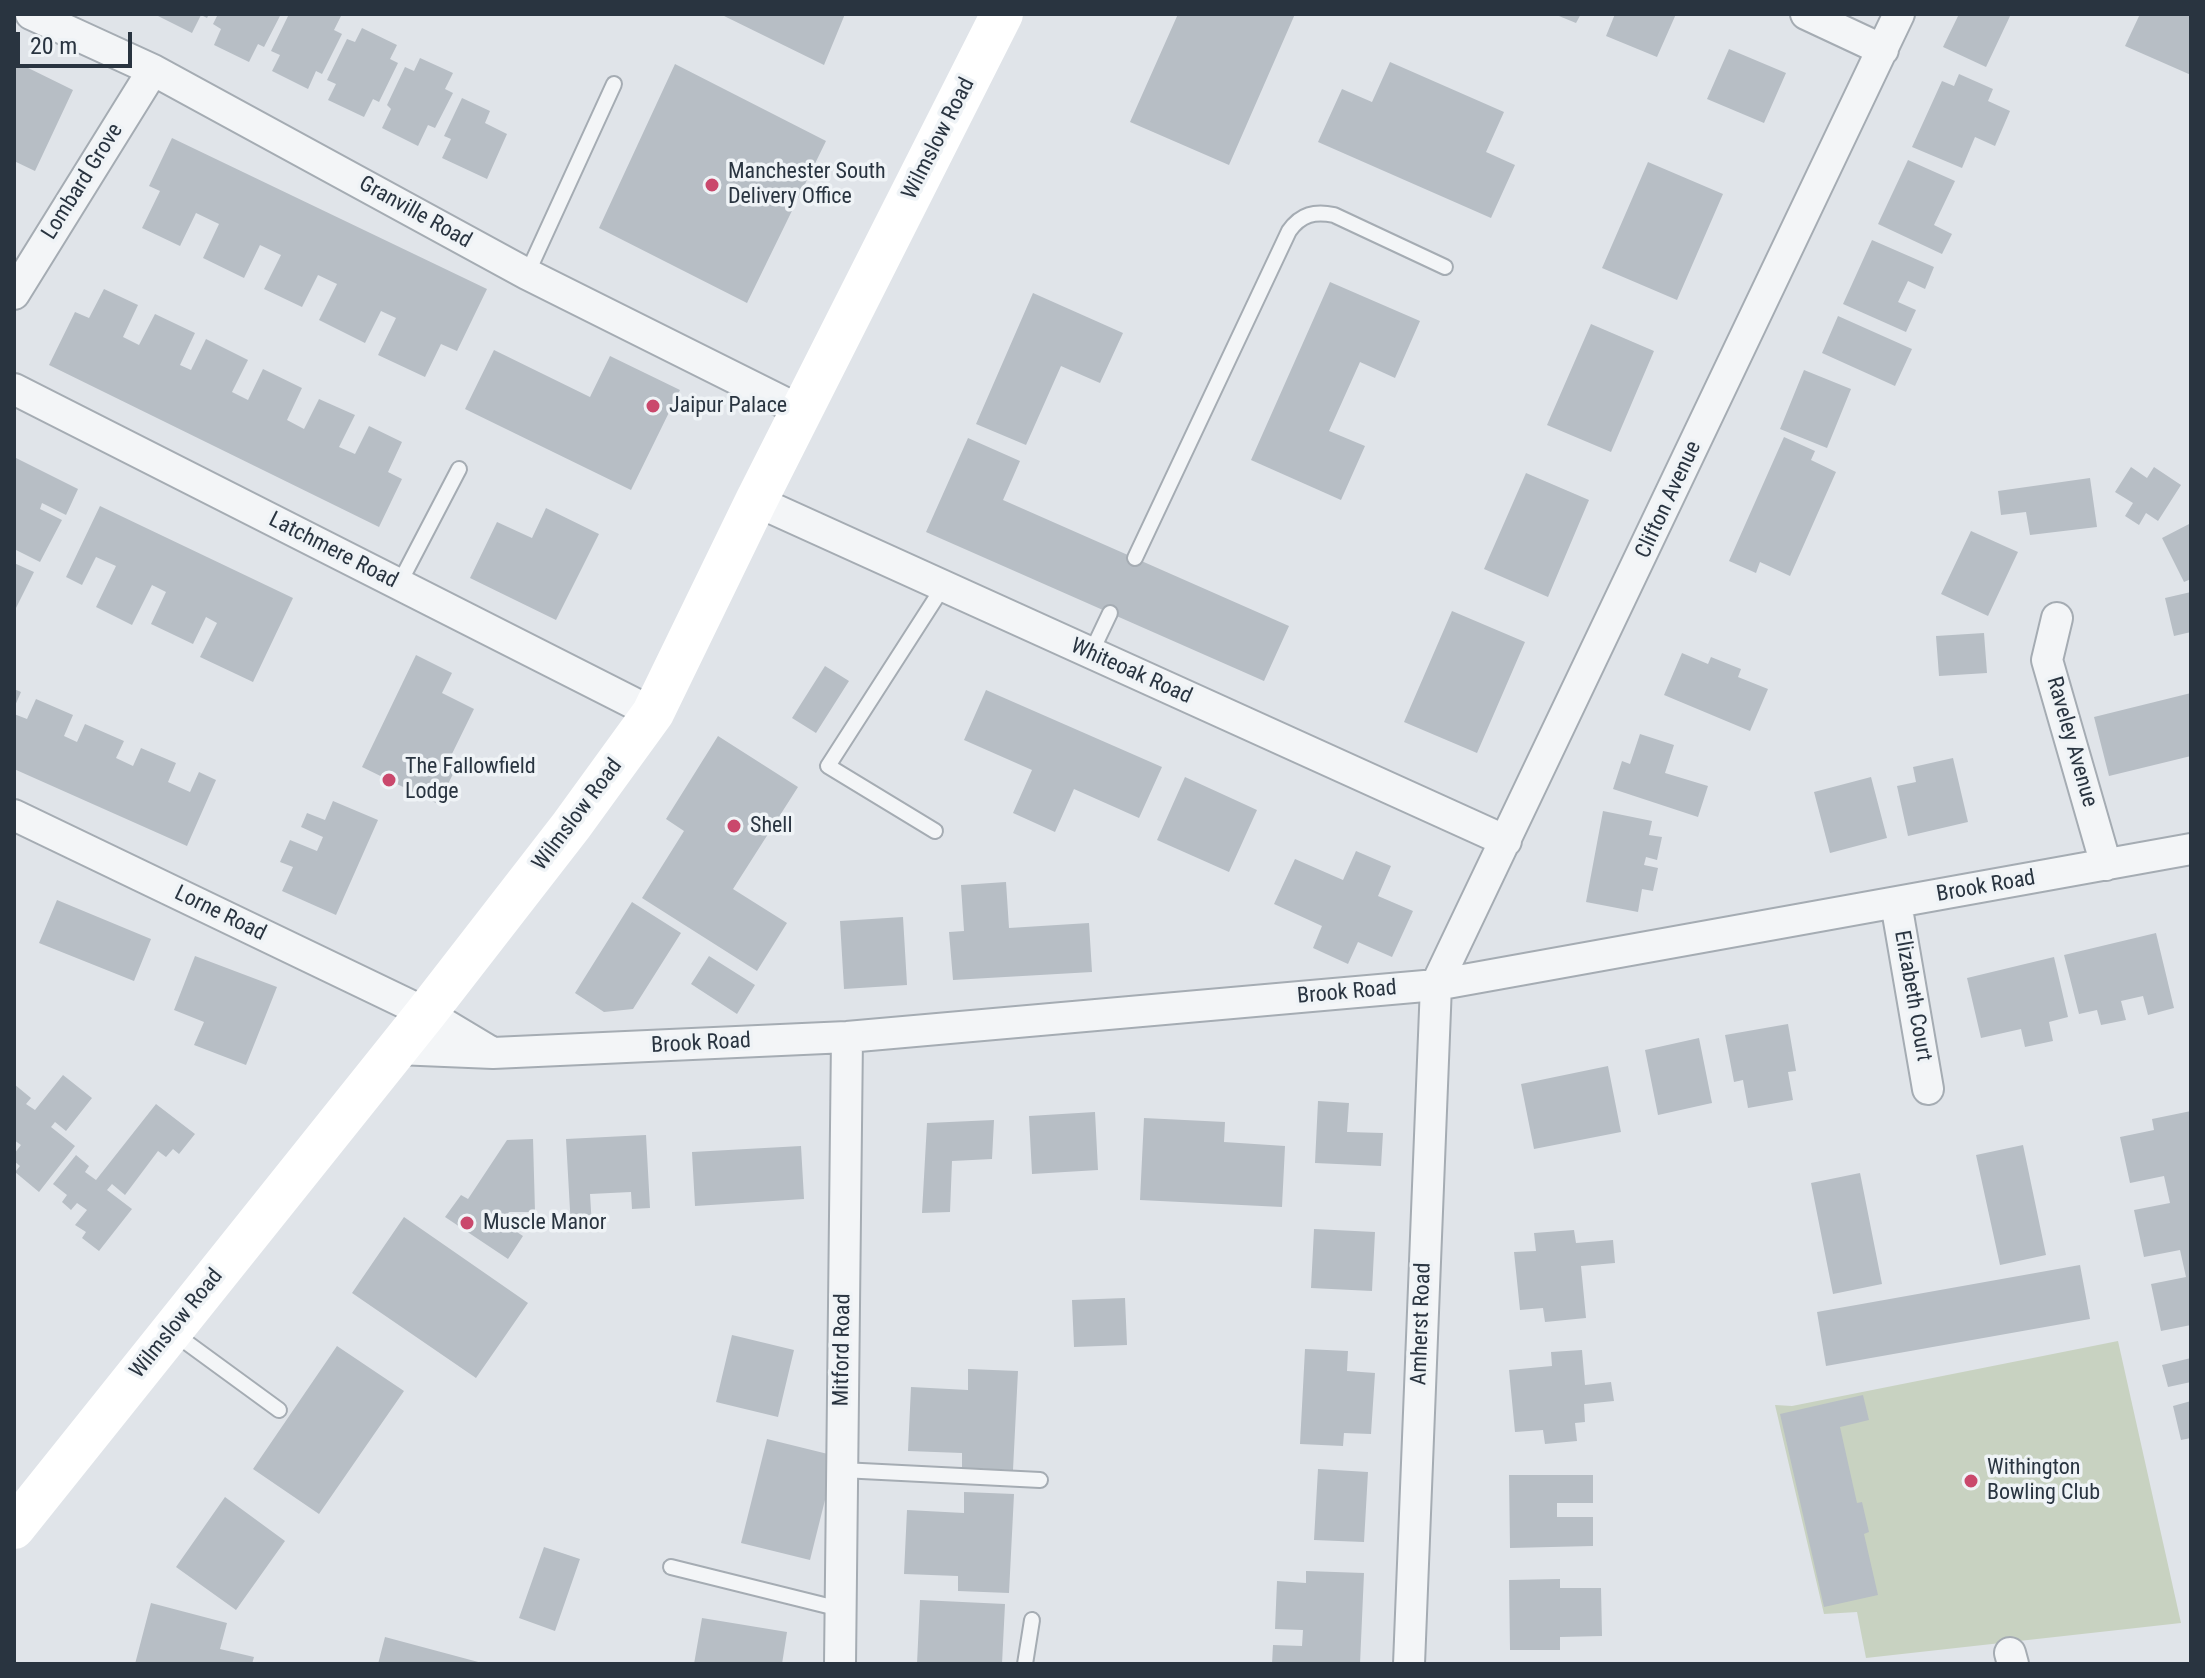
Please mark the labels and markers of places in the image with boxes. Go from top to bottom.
place label: Manchester South Delivery Office [728,159,886,210]
marker: Manchester South Delivery Office [703,176,721,194]
place label: Jaipur Palace [669,393,787,419]
marker: Jaipur Palace [644,397,662,415]
place label: The Fallowfield Lodge [405,754,536,806]
marker: The Fallowfield Lodge [380,771,398,789]
place label: Shell [750,813,792,839]
marker: Shell [725,817,743,835]
place label: Muscle Manor [483,1210,606,1236]
marker: Muscle Manor [458,1214,476,1232]
place label: Withington Bowling Club [1987,1455,2100,1506]
marker: Withington Bowling Club [1962,1472,1980,1490]

